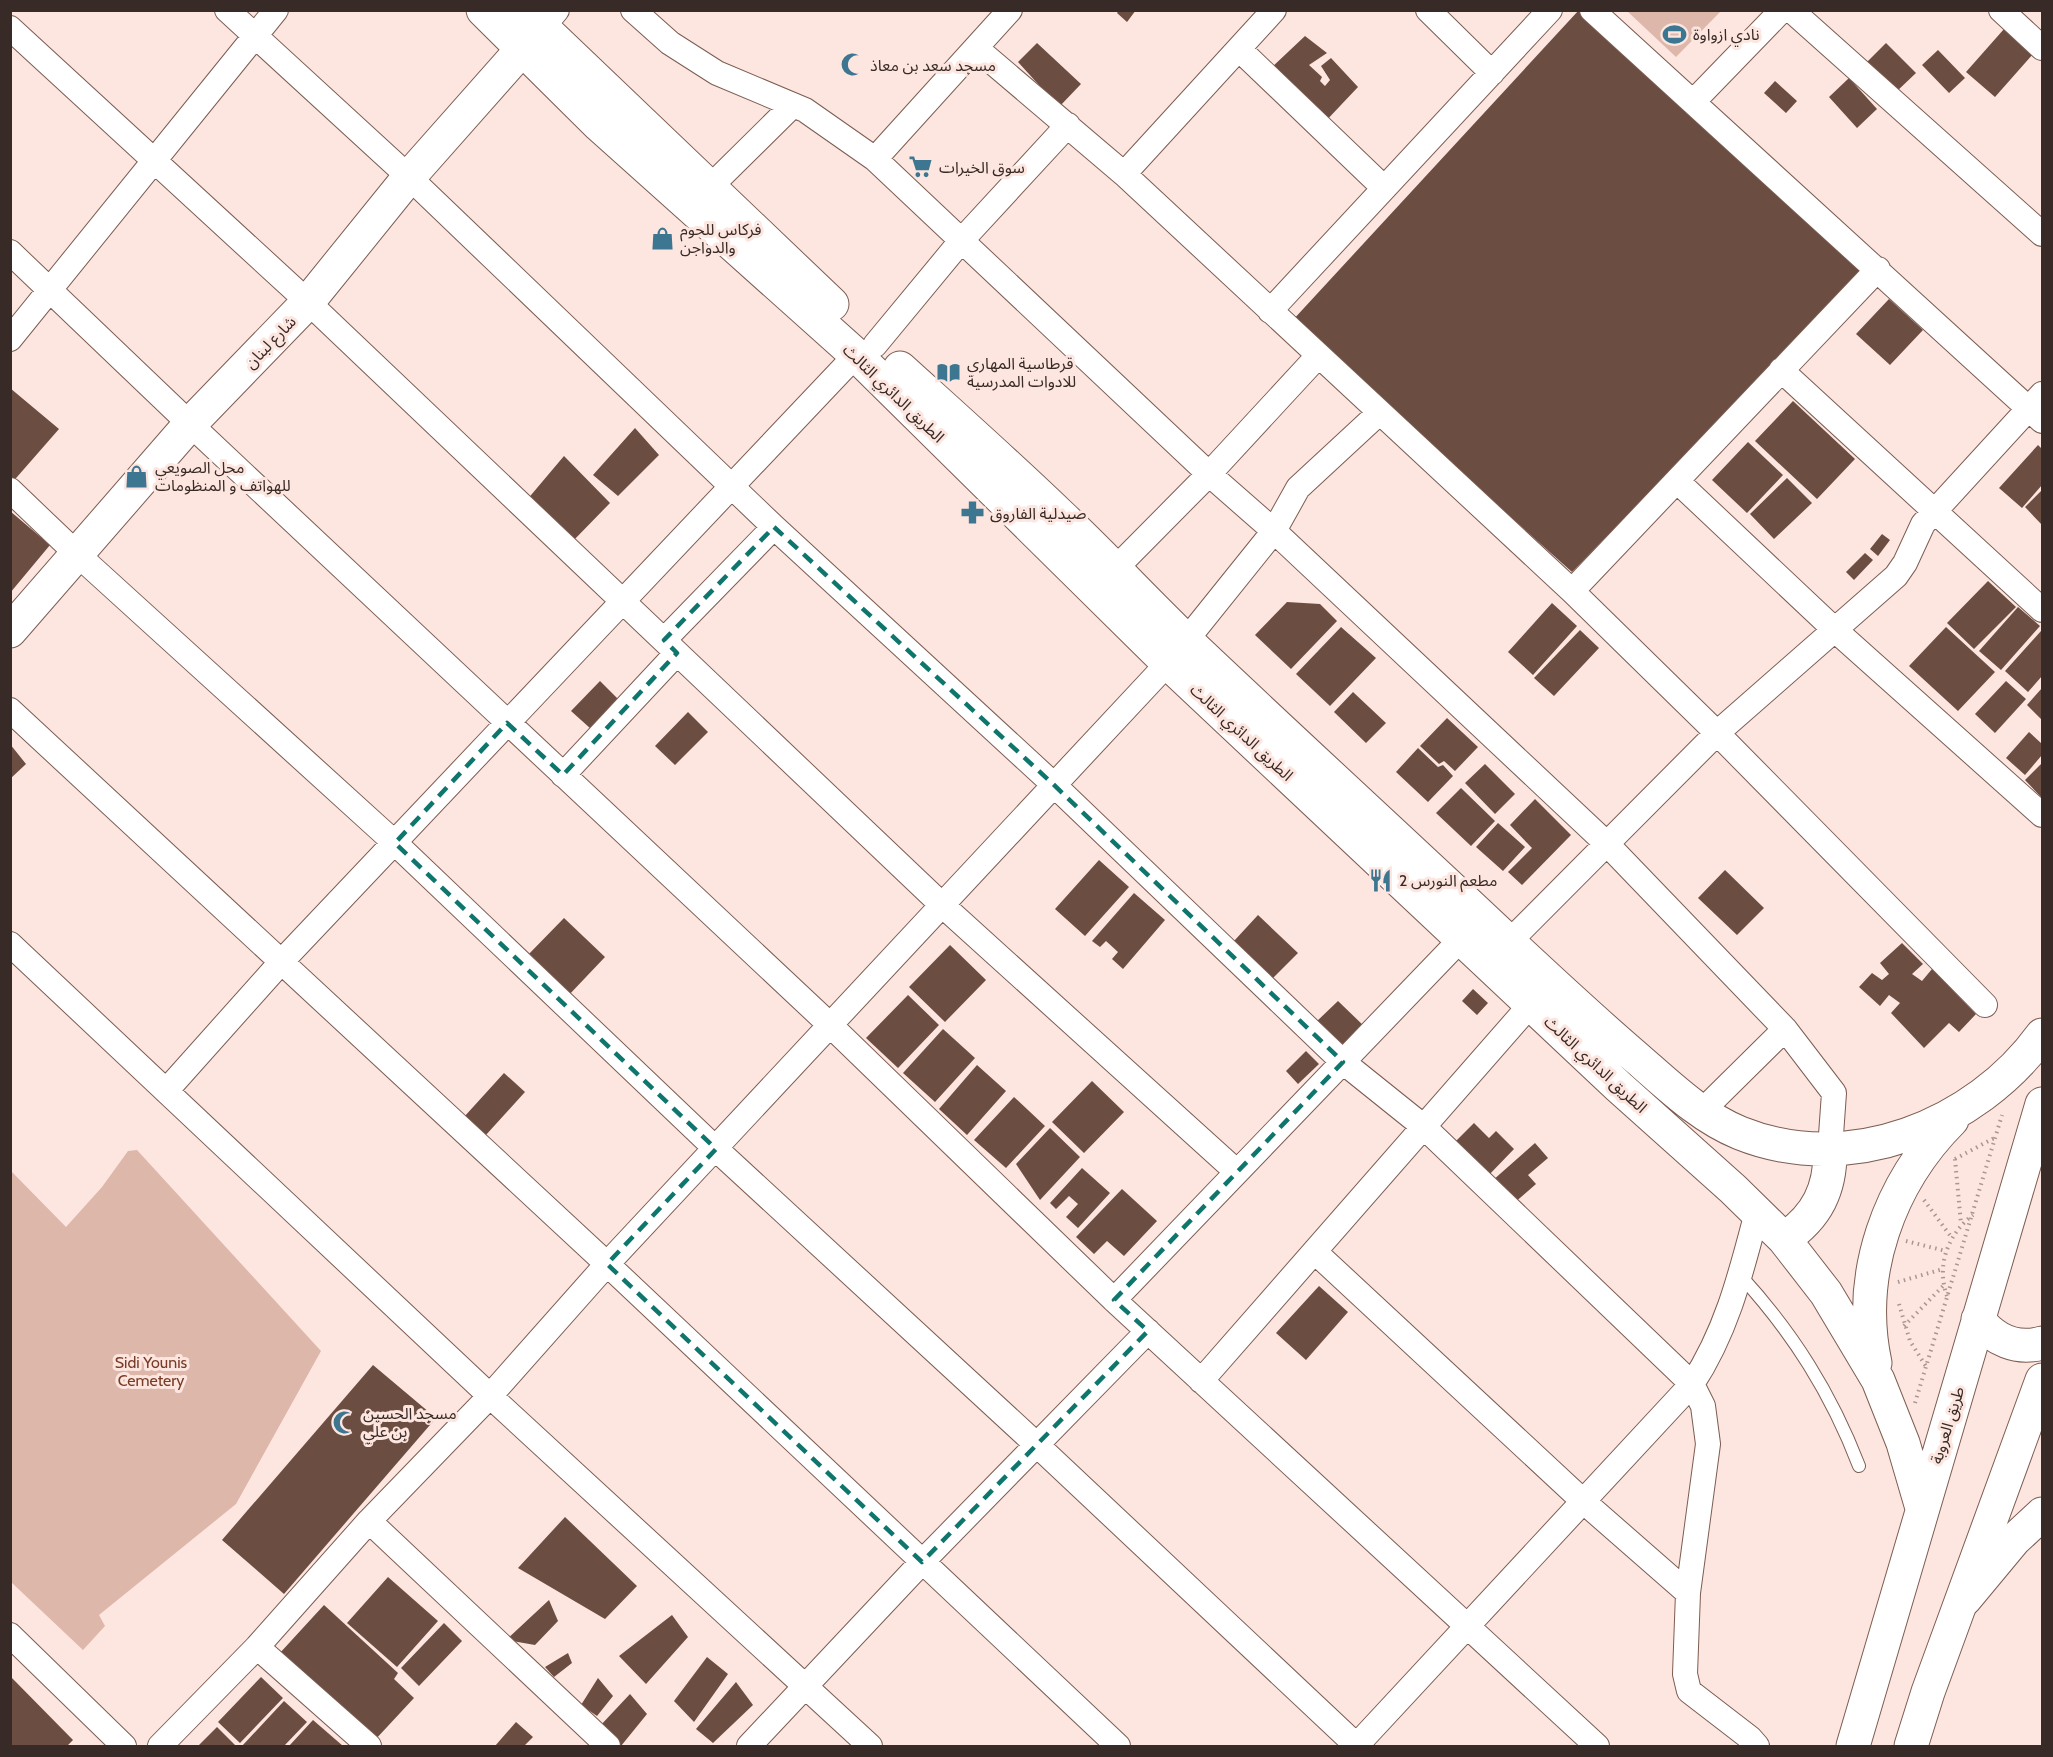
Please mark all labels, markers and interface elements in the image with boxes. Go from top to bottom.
sports icon: نادي ازواوة [1662,21,1688,47]
place label: نادي ازواوة [1693,25,1760,47]
mosque icon: مسجد سعد بن معاذ [839,52,865,78]
place label: مسجد سعد بن معاذ [870,56,996,75]
supermarket icon: سوق الخيرات [908,154,934,180]
place label: سوق الخيرات [939,158,1025,177]
place label: فركاس للحوم والدواجن [680,220,762,257]
shop icon: فركاس للحوم والدواجن [649,225,675,251]
street label: شارع لبنان [241,312,302,375]
street label: الطريق الدائري الثالث [837,340,948,448]
place label: قرطاسية المهاري للادوات المدرسية [967,354,1076,391]
library icon: قرطاسية المهاري للادوات المدرسية [936,359,962,385]
place label: محل الصويعي للهواتف و المنظومات [155,458,291,495]
shop icon: محل الصويعي للهواتف و المنظومات [124,463,150,489]
pharmacy icon: صيدلية الفاروق [959,500,985,526]
place label: صيدلية الفاروق [990,504,1086,523]
street label: الطريق الدائري الثالث [1185,680,1297,787]
restaurant icon: مطعم النورس 2 [1368,867,1394,893]
place label: مطعم النورس 2 [1399,871,1497,893]
street label: الطريق الدائري الثالث [1539,1012,1651,1119]
park label: Sidi Younis Cemetery [115,1353,188,1390]
street label: طريق العروبة [1927,1384,1969,1466]
place label: مسجد الحسين بن علي [363,1404,457,1444]
mosque icon: مسجد الحسين بن علي [332,1409,358,1435]

